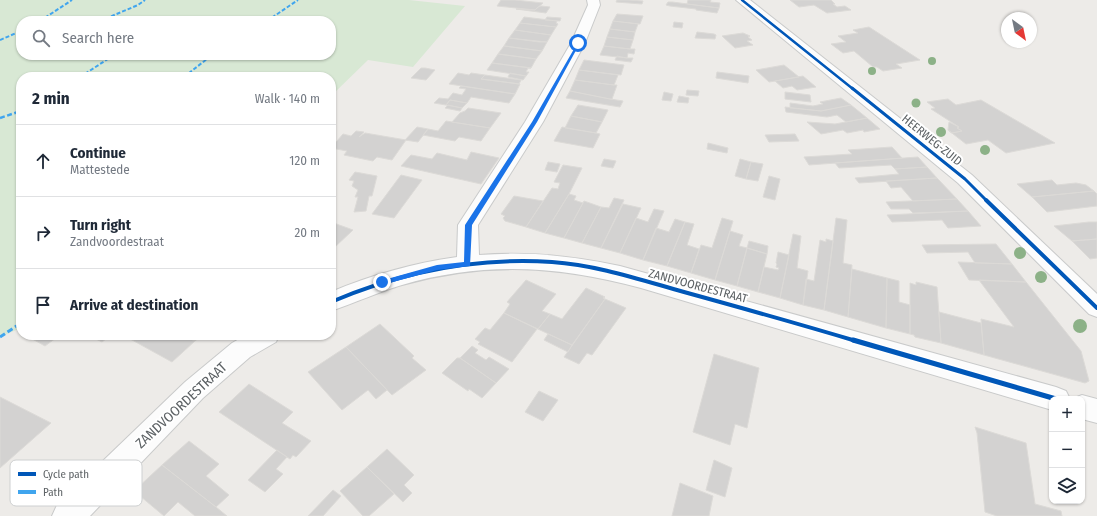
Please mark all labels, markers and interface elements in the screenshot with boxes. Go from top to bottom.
north arrow [1001,12,1037,48]
search box [16,16,336,60]
icon: search [30,27,52,49]
text: Search here [62,29,134,47]
route start [569,34,587,52]
text: 2 min [32,88,70,109]
text: Walk · 140 m [255,91,320,106]
street label: HEERWEG-ZUID [899,112,965,168]
text: Continue [70,144,126,162]
icon: ahead [32,150,54,172]
text: 120 m [289,153,320,168]
text: Mattestede [70,162,130,177]
text: Turn right [70,216,131,234]
icon: right [32,222,54,244]
text: 20 m [294,225,320,240]
text: Zandvoordestraat [70,234,164,249]
street label: ZANDVOORDESTRAAT [647,266,749,306]
route end [373,273,391,291]
icon: arrive [32,294,54,316]
text: Arrive at destination [70,296,198,314]
street label: ZANDVOORDESTRAAT [132,358,231,452]
map controls [1049,396,1085,504]
button: + [1049,396,1085,432]
button: − [1049,432,1085,468]
legend [10,460,142,506]
text: Cycle path [43,468,89,481]
button: layers [1049,468,1085,504]
text: Path [43,486,63,499]

